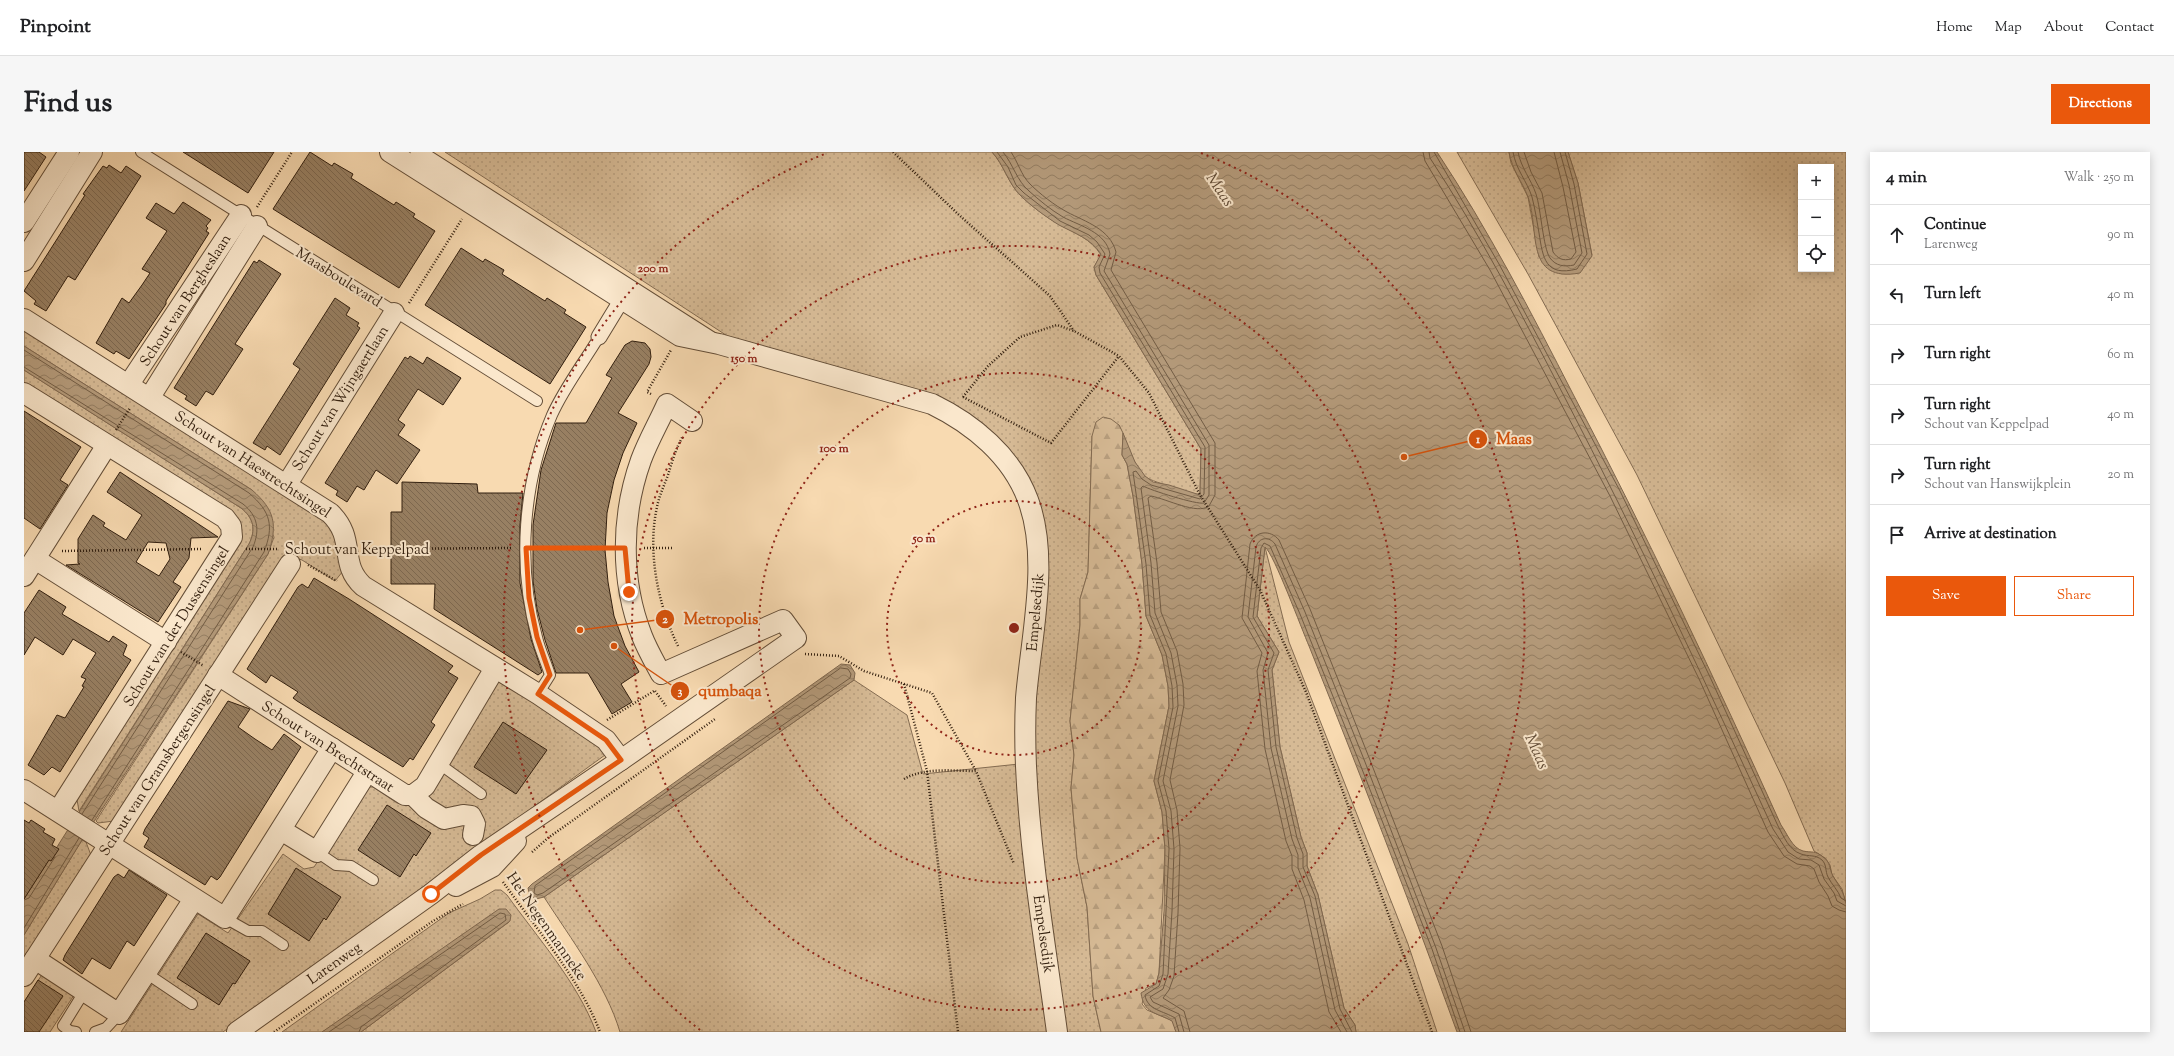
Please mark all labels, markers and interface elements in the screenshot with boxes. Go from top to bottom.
text: Pinpoint [20,14,91,41]
text: Home [1936,18,1973,38]
text: Map [1995,18,2022,38]
text: About [2044,18,2083,38]
text: Contact [2105,18,2154,38]
text: Find us [24,84,112,124]
button: Directions [2051,84,2150,124]
map controls [1798,164,1834,272]
button: + [1798,164,1834,200]
text: 4 min [1886,166,1927,190]
water label: Maas [1199,169,1239,212]
text: Walk · 250 m [2064,169,2134,187]
button: − [1798,200,1834,236]
text: Continue [1924,215,1986,236]
icon: ahead [1886,224,1908,246]
text: 90 m [2107,226,2134,244]
street label: Schout van Bergheslaan [135,230,237,371]
button: locate [1798,236,1834,272]
text: Larenweg [1924,236,1978,254]
street label: Maasboulevard [291,243,386,313]
text: 200 m [638,260,668,278]
icon: left [1886,284,1908,306]
text: Turn left [1924,284,1981,305]
text: 40 m [2107,286,2134,304]
street label: Schout van Wijngaertlaan [288,322,395,476]
icon: right [1886,344,1908,366]
text: Turn right [1924,344,1990,365]
text: 60 m [2107,346,2134,364]
text: 150 m [729,350,758,368]
text: Turn right [1924,395,1990,416]
icon: right [1886,404,1908,426]
text: 40 m [2107,406,2134,424]
street label: Schout van Haestrechtsingel [170,407,335,524]
text: Schout van Keppelpad [1924,416,2049,434]
callout: Maas [1468,425,1539,453]
text: Maas [1496,429,1532,452]
text: 1 [1475,431,1481,449]
text: 100 m [818,440,849,458]
text: Turn right [1924,455,1990,476]
icon: right [1886,464,1908,486]
text: 20 m [2108,466,2134,484]
text: Schout van Hanswijkplein [1924,476,2071,494]
icon: arrive [1886,524,1908,546]
text: Arrive at destination [1924,524,2057,545]
text: 50 m [912,530,936,548]
street label: Schout van Keppelpad [285,540,430,561]
street label: Schout van der Dussensingel [119,542,235,711]
street label: Empelsedijk [1023,572,1050,652]
button: Save [1886,576,2006,616]
button: Share [2014,576,2134,616]
route end [620,583,638,601]
callout: Metropolis [655,605,766,633]
text: Metropolis [684,609,758,632]
text: 2 [662,611,668,629]
centre of rings [1007,621,1021,635]
callout: qumbaqa [670,677,769,705]
street label: Schout van Gramsbergensingel [95,681,222,861]
text: qumbaqa [698,681,762,704]
text: 3 [678,683,683,701]
street label: Schout van Brechtstraat [257,696,398,798]
water label: Maas [1518,731,1554,773]
street label: Het Negenmanneke [501,869,591,985]
route start [422,885,440,903]
street label: Empelsedijk [1027,894,1058,975]
street label: Larenweg [303,938,366,991]

